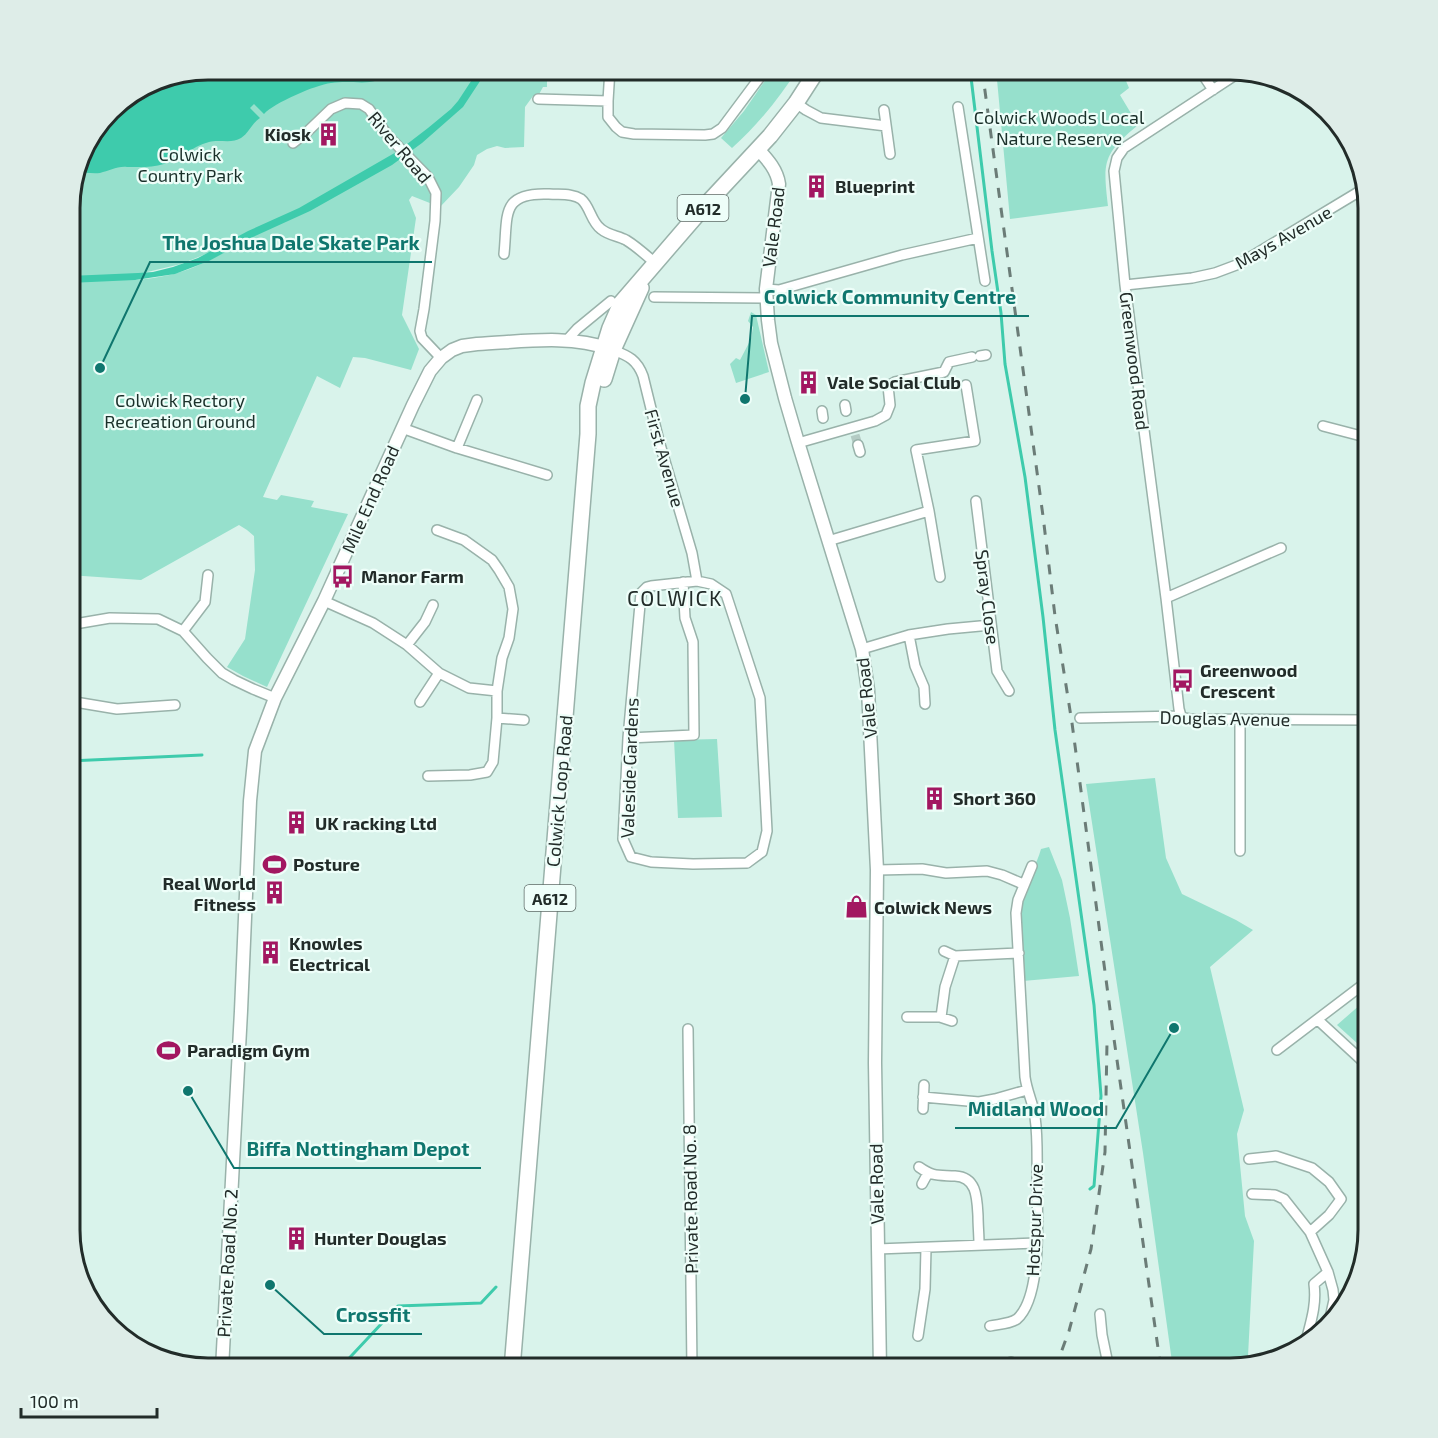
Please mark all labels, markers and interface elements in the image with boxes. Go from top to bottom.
park label: Colwick Woods Local Nature Reserve [974,106,1145,149]
street label: River Road [364,107,436,187]
building icon: Kiosk [316,121,342,147]
place label: Kiosk [264,123,311,145]
park label: Colwick Country Park [137,143,243,186]
building icon: Blueprint [804,173,830,199]
place label: Blueprint [835,175,916,197]
street label: Vale Road [757,186,789,268]
road number: A612 [678,195,728,221]
street label: Mays Avenue [1231,200,1335,274]
callout: The Joshua Dale Skate Park [150,224,432,262]
text: The Joshua Dale Skate Park [162,230,421,254]
callout: Colwick Community Centre [752,278,1029,316]
text: Colwick Community Centre [764,284,1016,309]
street label: Greenwood Road [1116,291,1154,431]
building icon: Vale Social Club [796,369,822,395]
place label: Vale Social Club [827,371,961,393]
park label: Colwick Rectory Recreation Ground [104,389,256,432]
street label: First Avenue [640,406,690,510]
street label: Mile End Road [336,442,404,556]
street label: Spray Close [971,548,1005,646]
bus stop icon: Manor Farm [330,563,356,589]
place label: Manor Farm [361,565,464,587]
district label: COLWICK [627,585,723,610]
street label: Vale Road [851,657,881,739]
place label: Greenwood Crescent [1200,659,1298,702]
bus stop icon: Greenwood Crescent [1169,667,1195,693]
street label: Valeside Gardens [616,697,642,839]
street label: Douglas Avenue [1159,706,1291,730]
street label: Colwick Loop Road [541,714,577,868]
building icon: Short 360 [922,785,948,811]
place label: Short 360 [953,787,1036,809]
building icon: UK racking Ltd [284,810,310,836]
place label: UK racking Ltd [315,812,437,834]
sports icon: Posture [262,851,288,877]
place label: Posture [293,853,360,875]
place label: Real World Fitness [163,872,256,915]
building icon: Real World Fitness [261,880,287,906]
road number: A612 [524,885,576,911]
shop icon: Colwick News [843,894,869,920]
place label: Colwick News [874,896,992,918]
place label: Knowles Electrical [289,932,370,975]
building icon: Knowles Electrical [258,940,284,966]
sports icon: Paradigm Gym [156,1037,182,1063]
place label: Paradigm Gym [187,1039,310,1061]
callout: Midland Wood [955,1090,1116,1128]
text: Midland Wood [968,1096,1104,1120]
street label: Private Road No. 8 [678,1124,702,1274]
callout: Biffa Nottingham Depot [234,1130,481,1168]
text: Biffa Nottingham Depot [246,1136,470,1160]
street label: Vale Road [864,1143,888,1225]
street label: Hotspur Drive [1021,1163,1047,1277]
street label: Private Road No. 2 [212,1188,242,1338]
building icon: Hunter Douglas [283,1225,309,1251]
place label: Hunter Douglas [314,1227,446,1249]
callout: Crossfit [324,1296,422,1334]
text: Crossfit [336,1302,410,1326]
scale bar [21,1381,158,1419]
text: 100 m [30,1390,79,1412]

